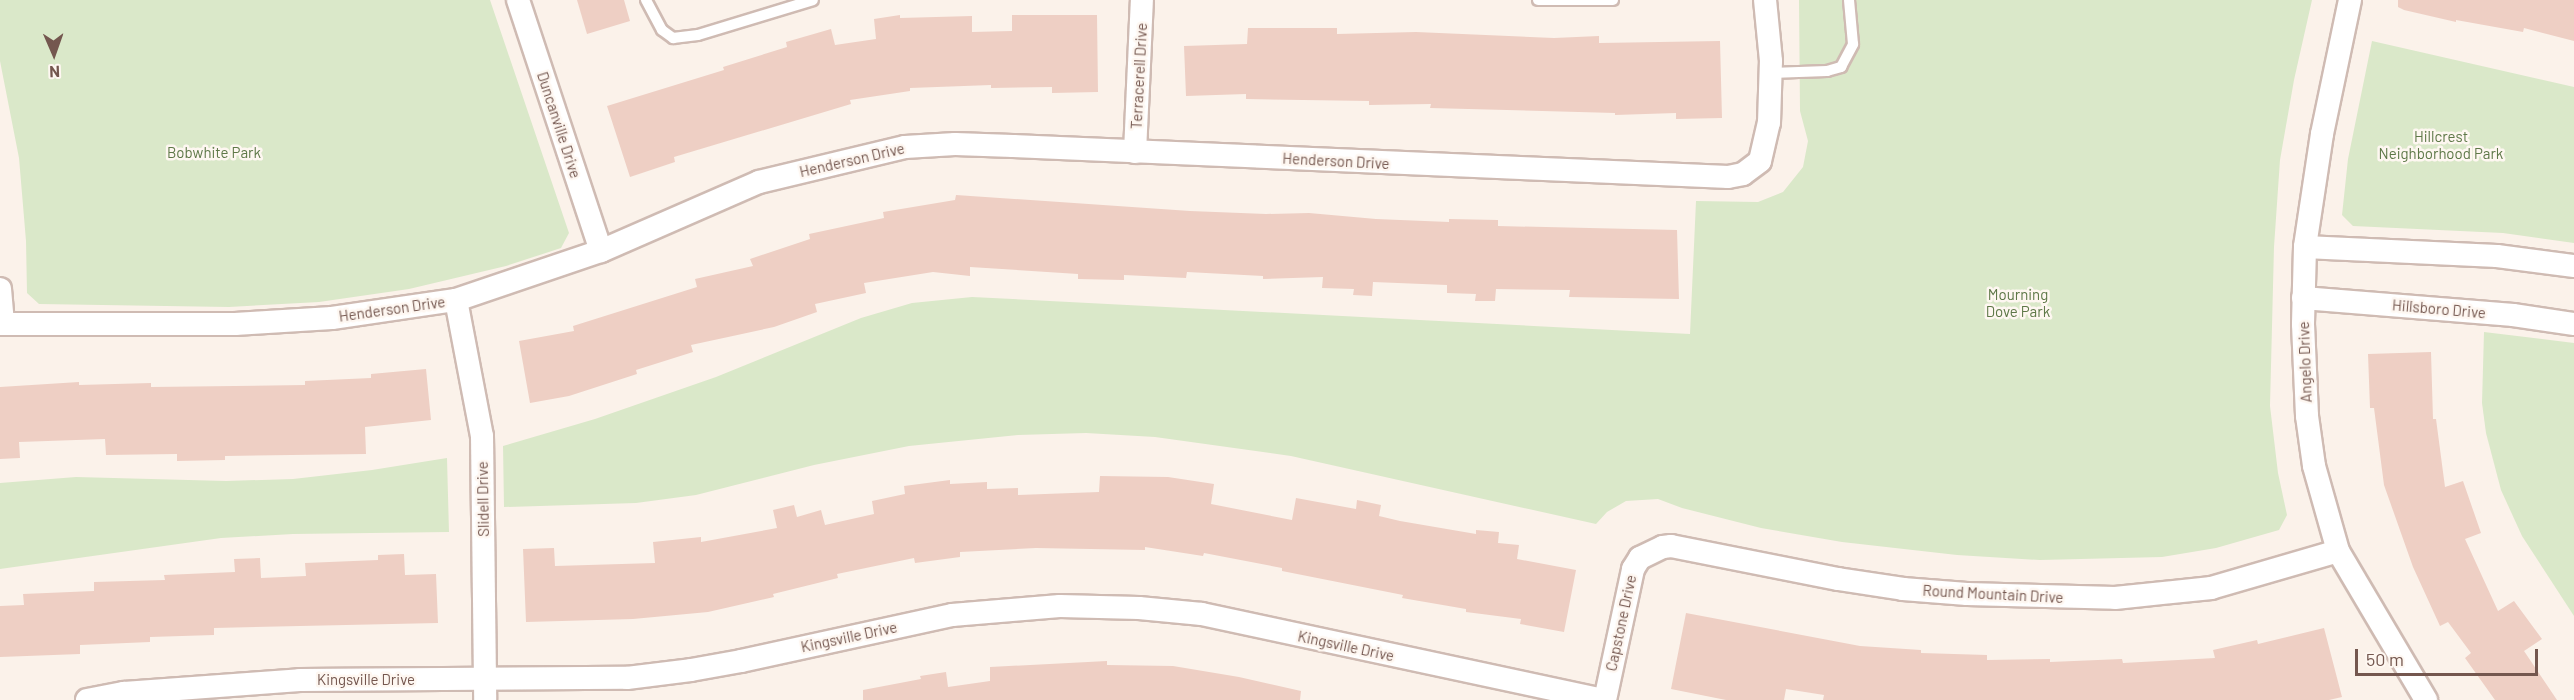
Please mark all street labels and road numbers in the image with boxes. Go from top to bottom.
street label: Terracerell Drive [1127,22,1151,130]
street label: Duncanville Drive [533,70,585,180]
street label: Henderson Drive [798,139,906,181]
street label: Henderson Drive [1282,149,1390,173]
street label: Henderson Drive [338,293,446,325]
street label: Hillsboro Drive [2391,296,2487,322]
street label: Angelo Drive [2295,321,2315,403]
street label: Slidell Drive [473,461,493,537]
street label: Capstone Drive [1602,573,1640,673]
street label: Round Mountain Drive [1922,581,2064,607]
street label: Kingsville Drive [799,618,899,656]
street label: Kingsville Drive [1296,627,1396,665]
street label: Kingsville Drive [317,671,415,689]

